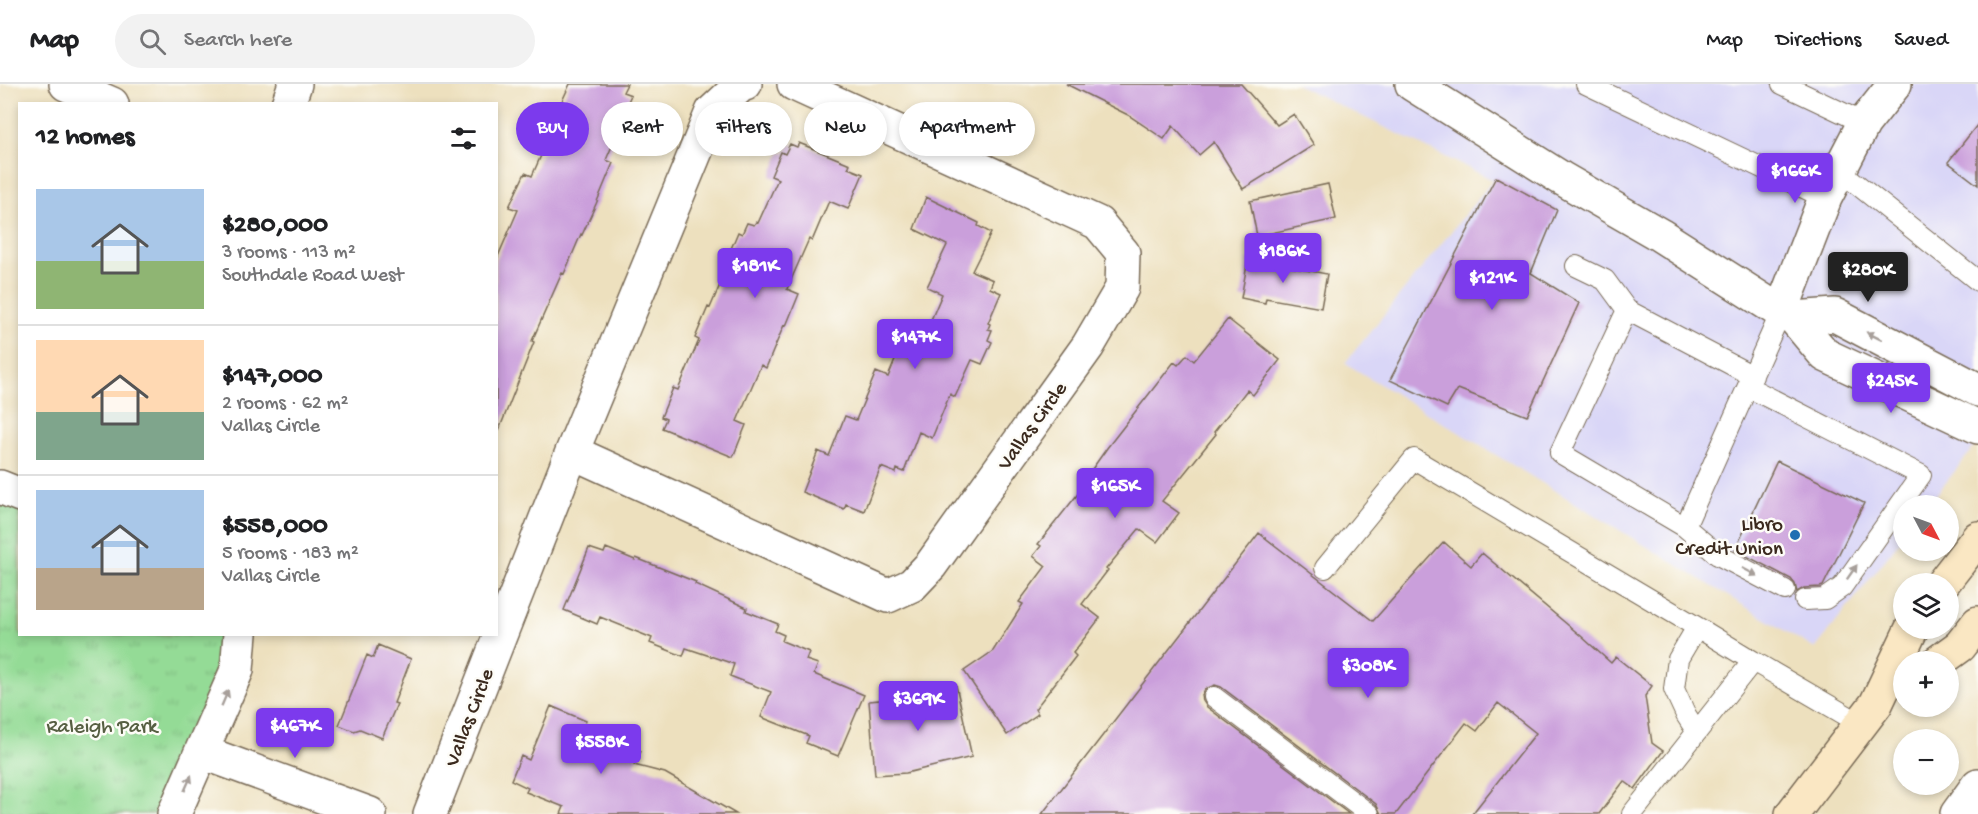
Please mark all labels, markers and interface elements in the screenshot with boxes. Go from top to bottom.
search box [115,14,535,68]
text: Map [30,25,79,58]
icon: search [136,25,169,58]
text: Search here [184,28,292,54]
text: Map [1706,29,1743,54]
text: Directions [1776,29,1861,54]
text: Saved [1894,29,1948,54]
chip: Buy [516,102,589,156]
chip: Rent [601,102,683,156]
chip: Filters [695,102,792,156]
chip: New [804,102,887,156]
chip: Apartment [899,102,1035,156]
icon: filters [447,122,480,155]
text: 12 homes [36,123,134,154]
pin: $166K [1753,153,1837,204]
text: $166K [1771,161,1819,184]
text: $280,000 [222,211,328,242]
icon: home [84,213,156,285]
pin: $186K [1241,233,1325,284]
text: $186K [1258,241,1308,264]
text: 3 rooms · 113 m² [222,242,356,265]
pin: $181K [713,248,797,299]
pin: $280K [1826,252,1910,303]
text: $181K [731,256,779,279]
pin: $121K [1450,260,1534,311]
text: $280K [1842,260,1894,283]
text: Southdale Road West [222,265,404,288]
text: $121K [1469,268,1515,291]
pin: $147K [873,319,957,370]
text: $147K [891,327,939,350]
one-way arrow [1866,331,1883,340]
text: $147,000 [222,362,322,393]
pin: $245K [1849,363,1933,414]
icon: home [84,364,156,436]
text: $245K [1866,371,1916,394]
street label: Vallas Circle [993,377,1075,477]
text: 2 rooms · 62 m² [222,393,349,416]
text: Vallas Circle [222,416,320,439]
pin: $165K [1073,468,1157,519]
text: $165K [1091,476,1139,499]
north arrow [1893,495,1959,561]
map controls [1893,495,1959,795]
text: $558,000 [222,512,328,543]
icon: home [84,514,156,586]
place label: Libro Credit Union [1675,514,1783,563]
marker: Libro Credit Union [1788,528,1802,542]
text: 5 rooms · 183 m² [222,543,359,566]
one-way arrow [1846,565,1858,580]
text: Vallas Circle [222,566,320,589]
one-way arrow [1741,567,1758,577]
button: layers [1893,573,1959,639]
pin: $308K [1326,648,1410,699]
button: + [1893,651,1959,717]
text: $308K [1342,656,1394,679]
street label: Vallas Circle [441,665,502,772]
pin: $369K [876,681,960,732]
one-way arrow [221,689,230,707]
text: $369K [893,689,943,712]
pin: $467K [253,708,337,759]
park label: Raleigh Park [47,716,160,741]
text: $467K [270,716,320,739]
pin: $558K [559,724,643,775]
button: − [1893,729,1959,795]
text: $558K [575,732,627,755]
one-way arrow [183,773,193,791]

